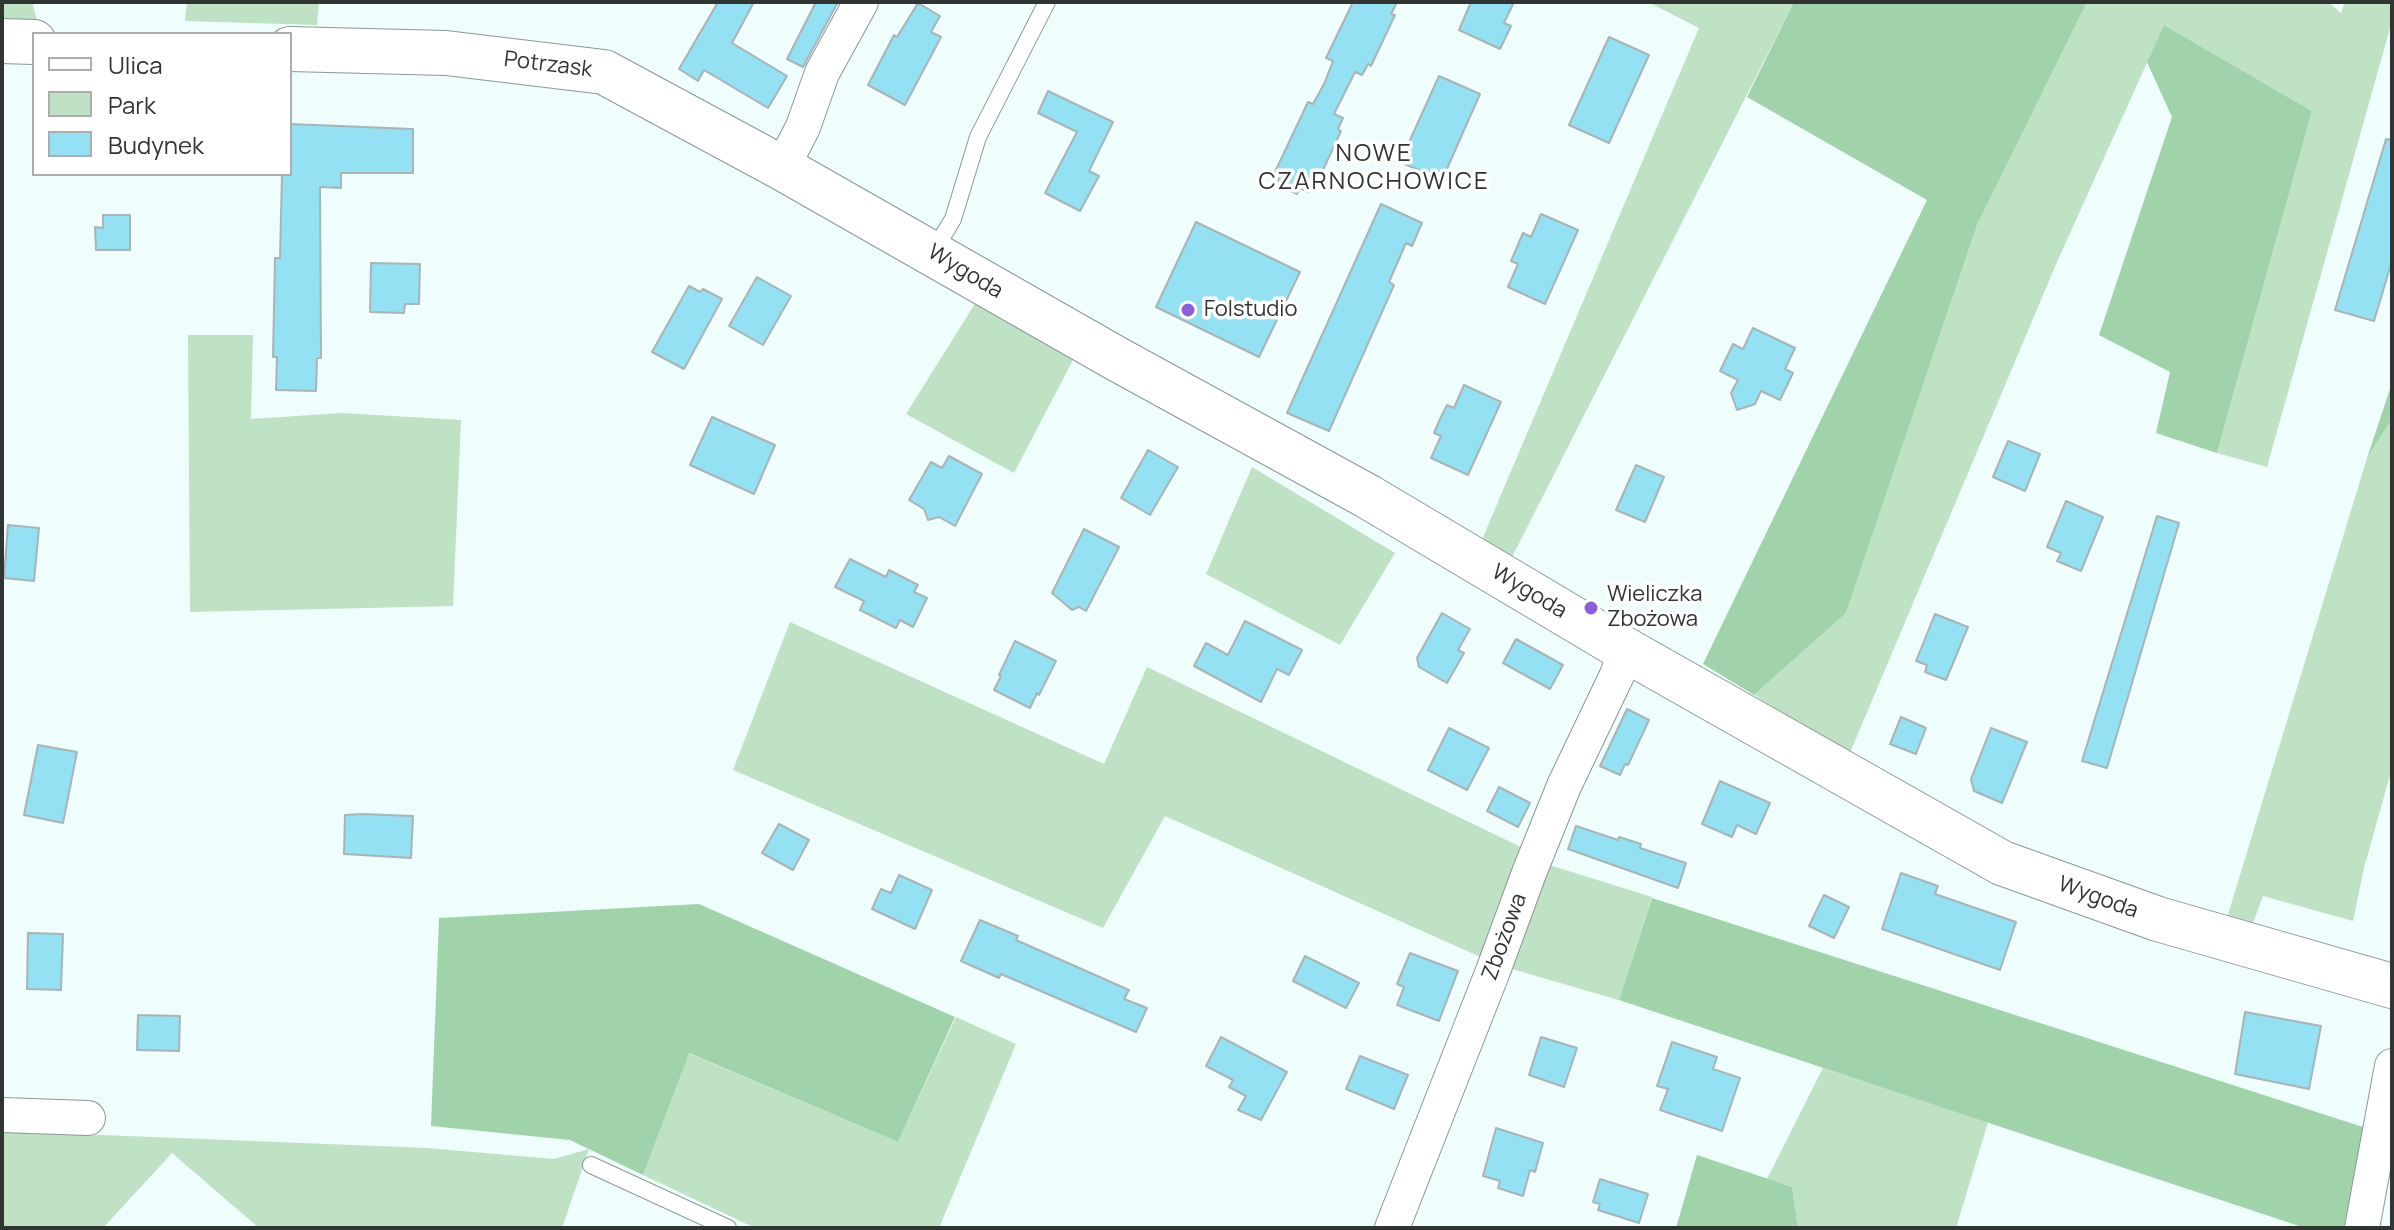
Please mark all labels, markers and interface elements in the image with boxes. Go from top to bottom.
legend [32,32,292,176]
street label: Potrzask [502,46,594,84]
text: Ulica [108,48,163,81]
text: Park [108,88,156,121]
text: Budynek [108,128,204,161]
district label: NOWE CZARNOCHOWICE [1258,140,1490,196]
street label: Wygoda [923,239,1007,305]
place label: Folstudio [1204,297,1298,323]
marker: Folstudio [1179,301,1197,319]
street label: Wygoda [1487,559,1571,625]
place label: Wieliczka Zbożowa [1607,582,1702,634]
marker: Wieliczka Zbożowa [1582,599,1600,617]
street label: Wygoda [2054,871,2142,925]
street label: Zbożowa [1477,890,1533,984]

